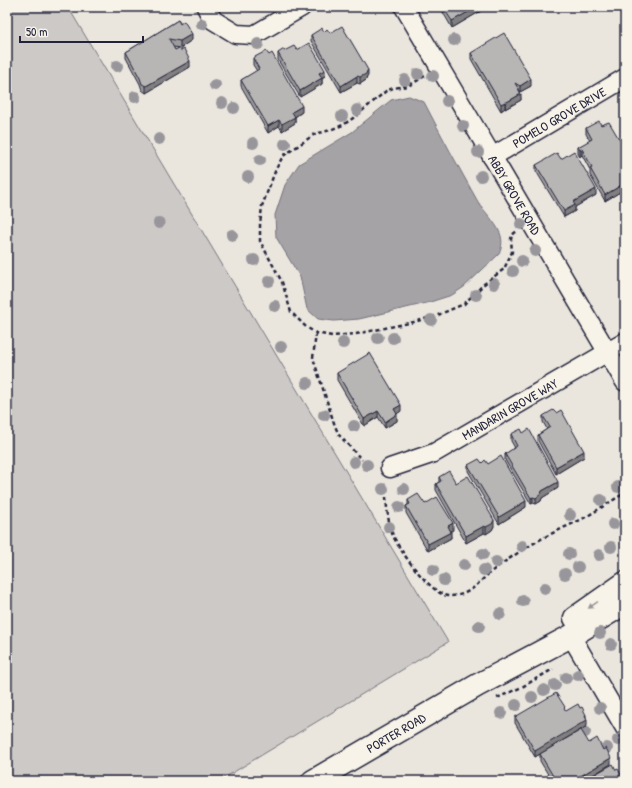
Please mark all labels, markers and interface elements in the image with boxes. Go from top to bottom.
scale bar [20,18,143,44]
text: 50 m [26,23,47,40]
street label: POMELO GROVE DRIVE [509,82,609,152]
street label: ABBY GROVE ROAD [484,152,546,239]
street label: MANDARIN GROVE WAY [458,374,561,444]
one-way arrow [588,601,598,609]
street label: PORTER ROAD [363,708,430,757]

